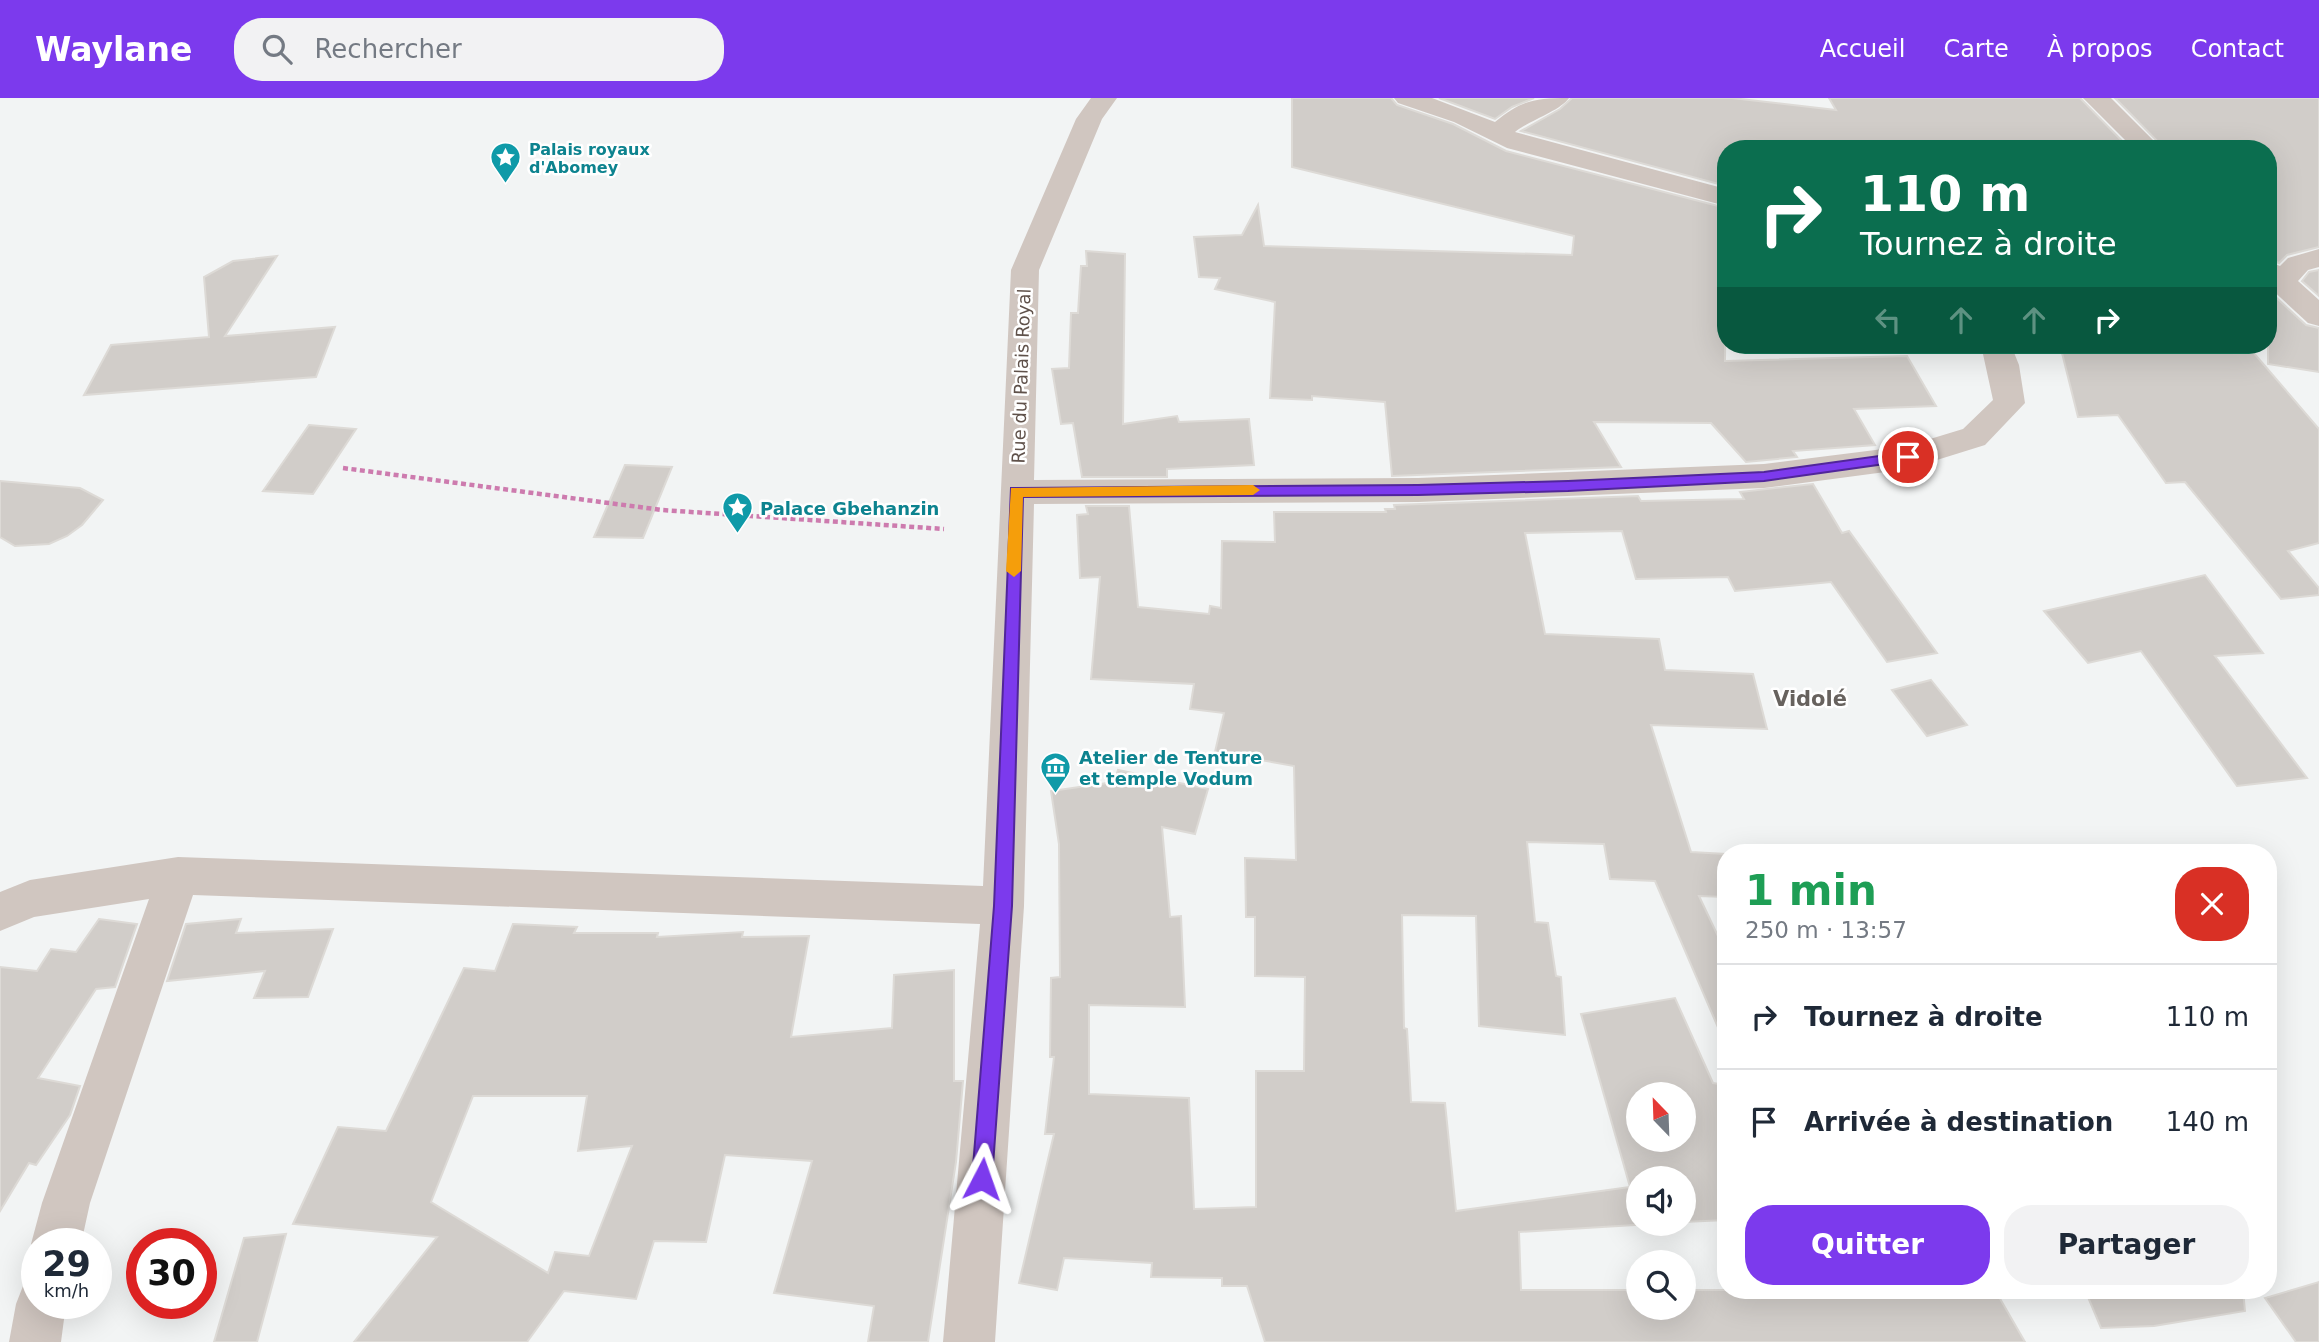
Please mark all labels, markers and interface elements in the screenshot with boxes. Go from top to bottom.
search box [234,18,724,81]
text: Waylane [35,30,192,69]
icon: search [258,30,296,68]
text: Rechercher [314,34,462,64]
text: Accueil [1820,35,1905,63]
text: Carte [1943,35,2009,63]
text: À propos [2047,35,2153,63]
text: Contact [2191,35,2284,63]
place label: Palais royaux d'Abomey [529,140,650,177]
place icon: Palais royaux d'Abomey [489,141,523,185]
text: 110 m [1860,166,2030,223]
icon: right [1745,168,1836,259]
text: Tournez à droite [1860,225,2117,263]
street label: Rue du Palais Royal [1007,288,1035,464]
icon: left [1869,301,1907,339]
icon: ahead [1942,301,1980,339]
icon: ahead [2015,301,2053,339]
icon: right [2088,301,2126,339]
pin [1878,427,1938,487]
icon: arrive [1889,438,1927,476]
place icon: Palace Gbehanzin [720,491,754,535]
place label: Palace Gbehanzin [760,498,939,519]
district label: Vidolé [1773,687,1847,711]
place label: Atelier de Tenture et temple Vodum [1079,747,1262,789]
museum icon: Atelier de Tenture et temple Vodum [1039,750,1073,794]
text: 1 min [1745,866,1877,915]
button: close [2175,867,2249,941]
text: 250 m · 13:57 [1745,917,1907,943]
icon: right [1745,998,1783,1036]
text: Tournez à droite [1804,1002,2043,1032]
text: 110 m [2166,1002,2249,1032]
north arrow [1626,1082,1696,1152]
map controls [1626,1082,1696,1320]
icon: arrive [1745,1103,1783,1141]
text: Arrivée à destination [1804,1107,2113,1137]
text: 140 m [2166,1107,2249,1137]
position arrow [945,1142,1019,1216]
button: sound [1626,1166,1696,1236]
button: Quitter [1745,1205,1990,1285]
button: Partager [2004,1205,2249,1285]
speed limit sign: 30 [126,1228,217,1319]
text: 29 [42,1244,91,1284]
button: search [1626,1250,1696,1320]
text: km/h [44,1280,89,1301]

